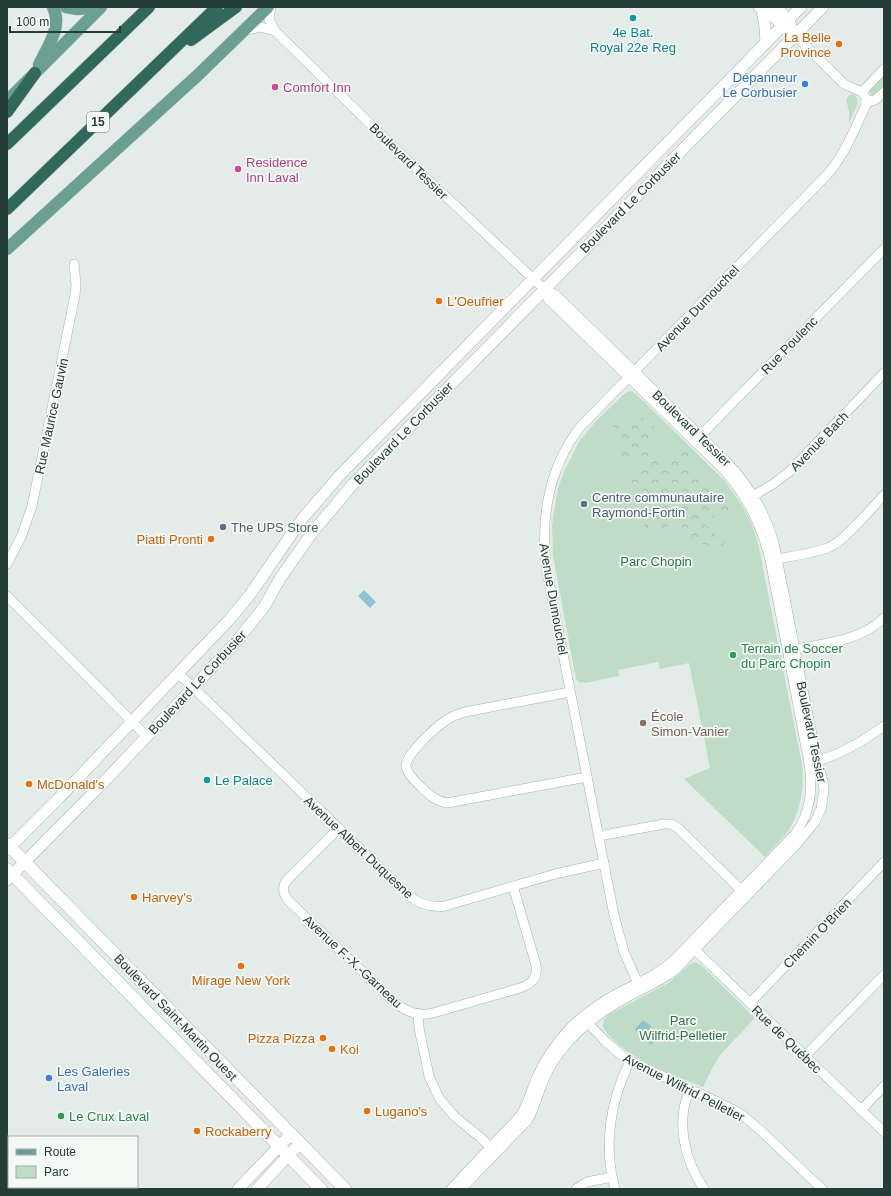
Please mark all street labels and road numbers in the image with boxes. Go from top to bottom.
road number: 15 [87,112,109,132]
street label: Boulevard Tessier [366,120,451,203]
street label: Boulevard Le Corbusier [577,148,684,256]
street label: Avenue Dumouchel [653,262,742,354]
street label: Rue Poulenc [758,313,821,377]
street label: Rue Maurice Gauvin [32,357,71,476]
street label: Boulevard Le Corbusier [351,379,457,488]
street label: Boulevard Tessier [649,387,734,470]
street label: Avenue Bach [787,408,852,474]
street label: Avenue Dumouchel [536,542,571,656]
street label: Boulevard Le Corbusier [145,627,250,737]
street label: Boulevard Tessier [793,680,830,785]
street label: Avenue Albert Duquesne [301,793,416,902]
street label: Chemin O'Brien [780,895,854,971]
street label: Avenue F.-X.-Garneau [300,912,405,1011]
street label: Boulevard Saint-Martin Ouest [111,951,241,1084]
street label: Rue de Québec [749,1002,825,1077]
street label: Avenue Wilfrid Pelletier [621,1050,748,1125]

